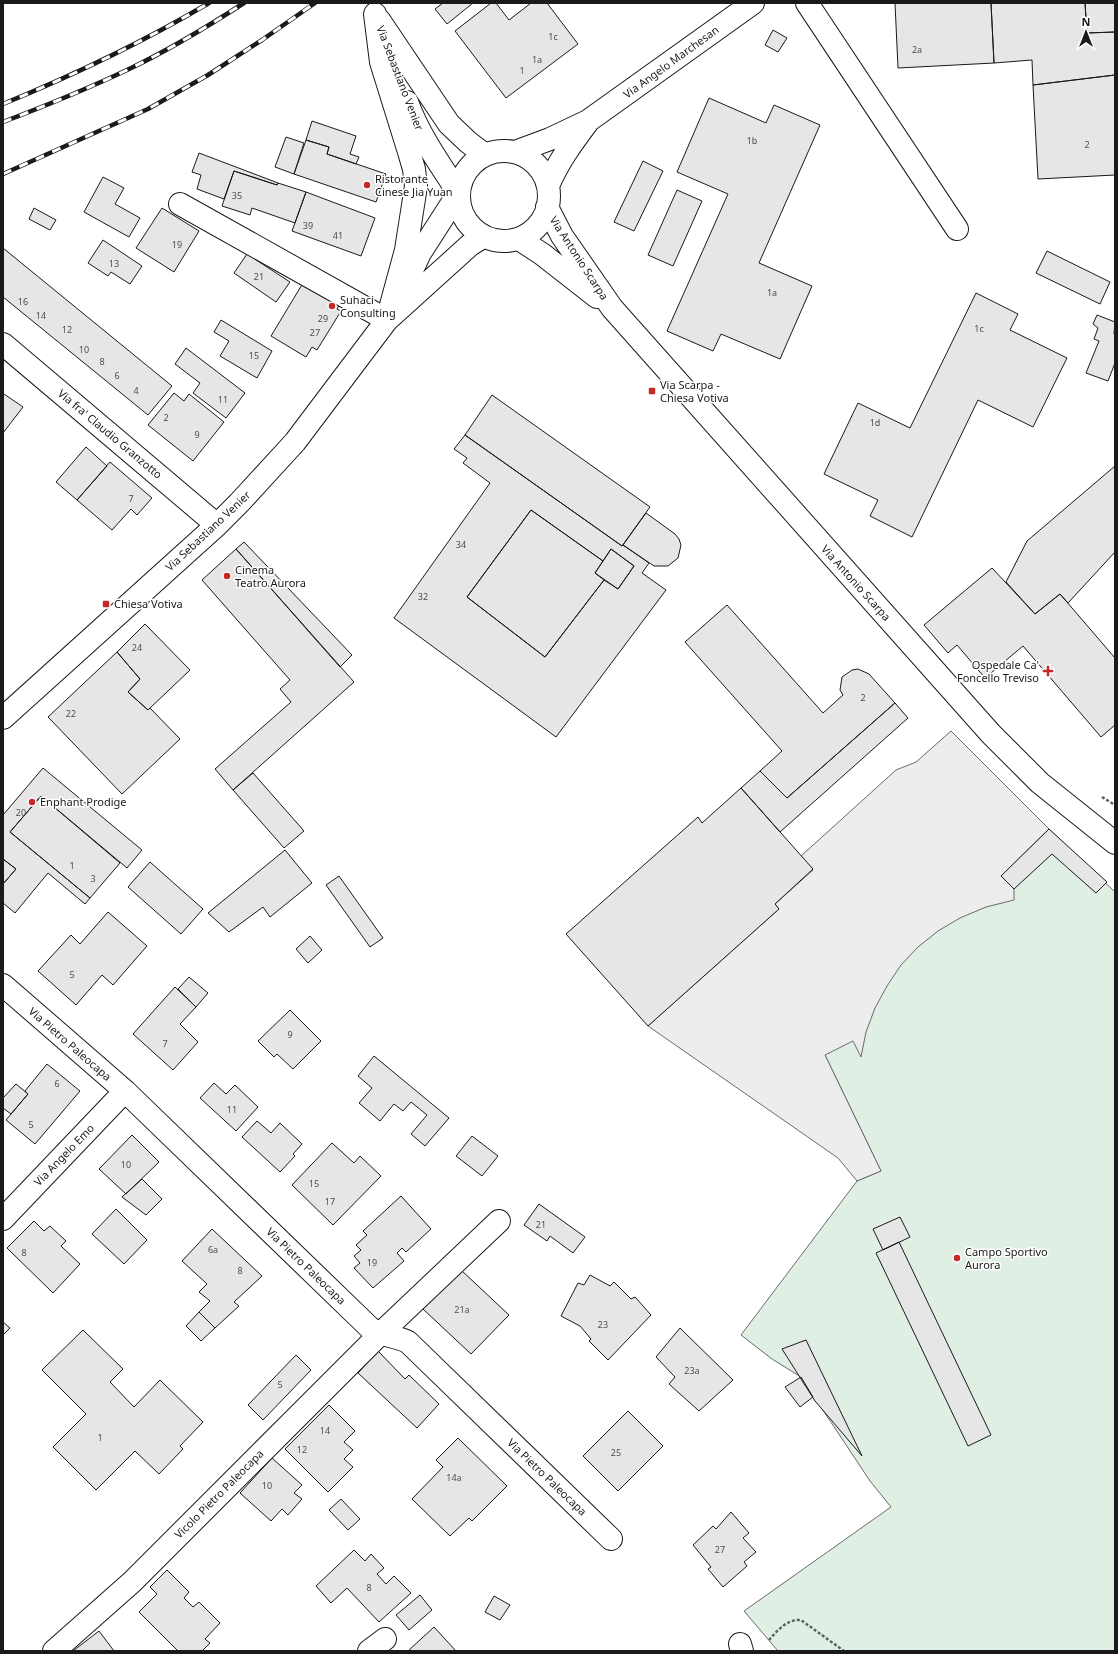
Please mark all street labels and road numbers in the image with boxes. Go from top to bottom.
street label: Via Angelo Marchesan [620,22,721,101]
street label: Via Sebastiano Venier [374,23,428,133]
street label: Via Antonio Scarpa [547,213,612,303]
street label: Via fra' Claudio Granzotto [55,386,166,482]
street label: Via Sebastiano Venier [162,487,254,574]
street label: Via Antonio Scarpa [818,542,894,624]
street label: Via Pietro Paleocapa [26,1004,115,1084]
street label: Via Angelo Emo [30,1120,97,1189]
street label: Via Pietro Paleocapa [263,1224,349,1307]
street label: Via Pietro Paleocapa [504,1435,590,1518]
street label: Vicolo Pietro Paleocapa [171,1446,266,1541]

